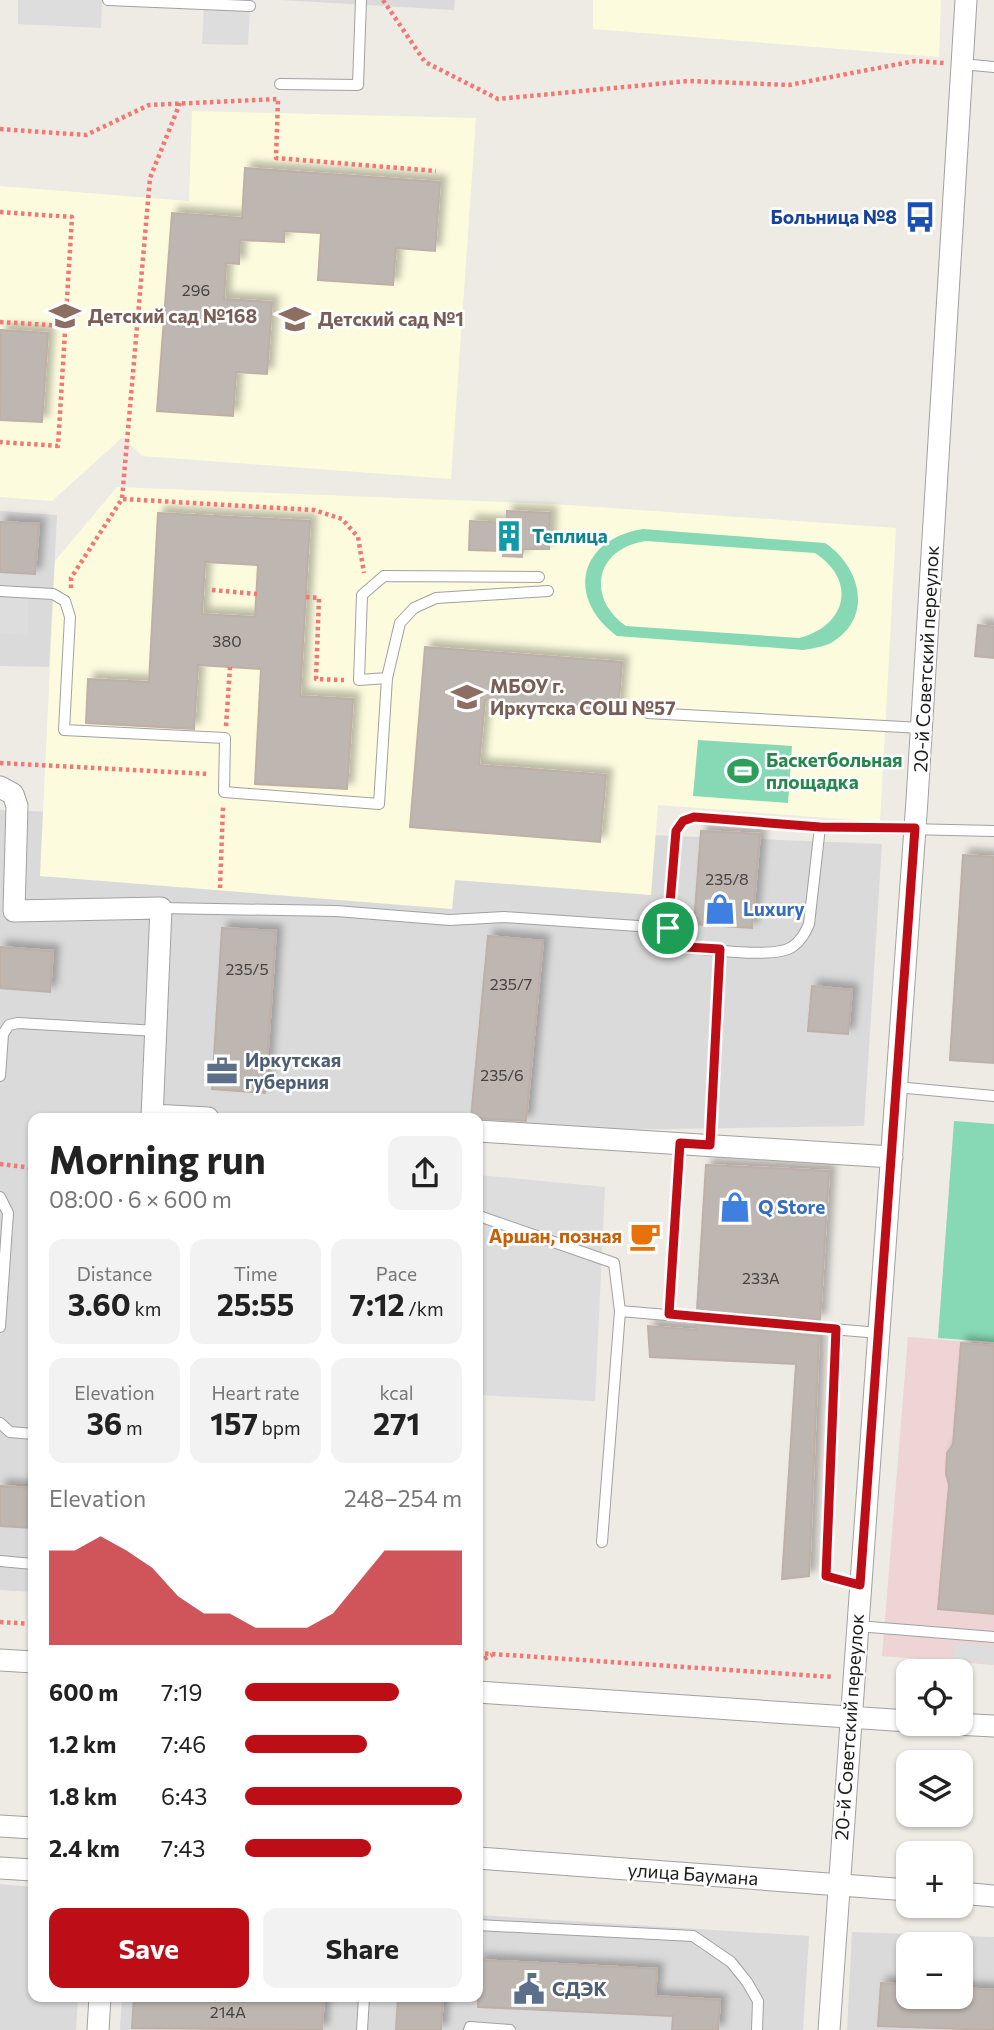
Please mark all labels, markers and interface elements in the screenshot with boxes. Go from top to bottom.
bus stop icon: Больница №8 [903,200,937,234]
place label: Больница №8 [770,205,897,228]
house number: 296 [182,280,210,299]
school or university icon: Детский сад №168 [48,299,82,333]
school or university icon: Детский сад №1 [278,302,312,336]
place label: Детский сад №168 [88,304,257,327]
place label: Детский сад №1 [318,307,464,330]
building icon: Теплица [492,519,526,553]
place label: Теплица [532,524,608,547]
street label: 20-й Советский переулок [908,545,943,773]
house number: 380 [212,631,242,650]
place label: МБОУ г. Иркутска СОШ №57 [490,674,676,719]
school or university icon: МБОУ г. Иркутска СОШ №57 [450,680,484,714]
place label: Баскетбольная площадка [766,748,903,793]
sports icon: Баскетбольная площадка [726,754,760,788]
house number: 235/8 [705,869,749,888]
shop icon: Luxury [703,892,737,926]
place label: Luxury [743,897,805,920]
pin [638,898,698,958]
icon: arrive [649,909,687,947]
house number: 235/5 [225,959,269,978]
house number: 235/7 [490,974,532,993]
place label: Иркутская губерния [245,1048,341,1093]
office icon: Иркутская губерния [205,1054,239,1088]
house number: 235/6 [480,1065,524,1084]
text: Morning run [49,1135,266,1182]
button: share [388,1136,462,1210]
text: 08:00 · 6 × 600 m [49,1185,232,1213]
shop icon: Q Store [718,1190,752,1224]
place label: Q Store [758,1195,825,1218]
cafe icon: Аршан, позная [628,1219,662,1253]
place label: Аршан, позная [489,1224,622,1247]
text: Distance [77,1262,152,1285]
text: Time [234,1262,277,1285]
text: Pace [376,1262,417,1285]
house number: 233А [742,1268,780,1287]
text: 3.60 [68,1285,131,1322]
text: 25:55 [217,1285,294,1322]
text: 7:12 [349,1285,405,1322]
text: km [131,1297,161,1320]
text: /km [405,1297,444,1320]
text: Elevation [74,1381,155,1404]
text: Heart rate [211,1381,300,1404]
text: kcal [379,1381,414,1404]
text: 36 [86,1404,122,1441]
text: 157 [210,1404,258,1441]
text: 271 [373,1404,420,1441]
text: m [122,1416,143,1439]
text: bpm [258,1416,301,1439]
text: Elevation [49,1484,146,1512]
text: 248–254 m [344,1484,462,1512]
street label: 20-й Советский переулок [829,1613,868,1841]
map controls [896,1659,973,2009]
button: locate [896,1659,973,1736]
text: 600 m [49,1678,118,1706]
text: 7:19 [161,1678,202,1706]
text: 1.2 km [49,1730,116,1758]
text: 7:46 [161,1730,206,1758]
button: layers [896,1750,973,1827]
text: 1.8 km [49,1782,117,1810]
text: 6:43 [161,1782,207,1810]
text: 2.4 km [49,1834,120,1862]
text: 7:43 [161,1834,206,1862]
button: + [896,1841,973,1918]
street label: улица Баумана [627,1857,759,1890]
button: Save [49,1908,249,1988]
button: Share [263,1908,462,1988]
button: − [896,1932,973,2009]
public building icon: СДЭК [512,1972,546,2006]
place label: СДЭК [552,1977,607,2000]
house number: 214А [210,2002,246,2021]

